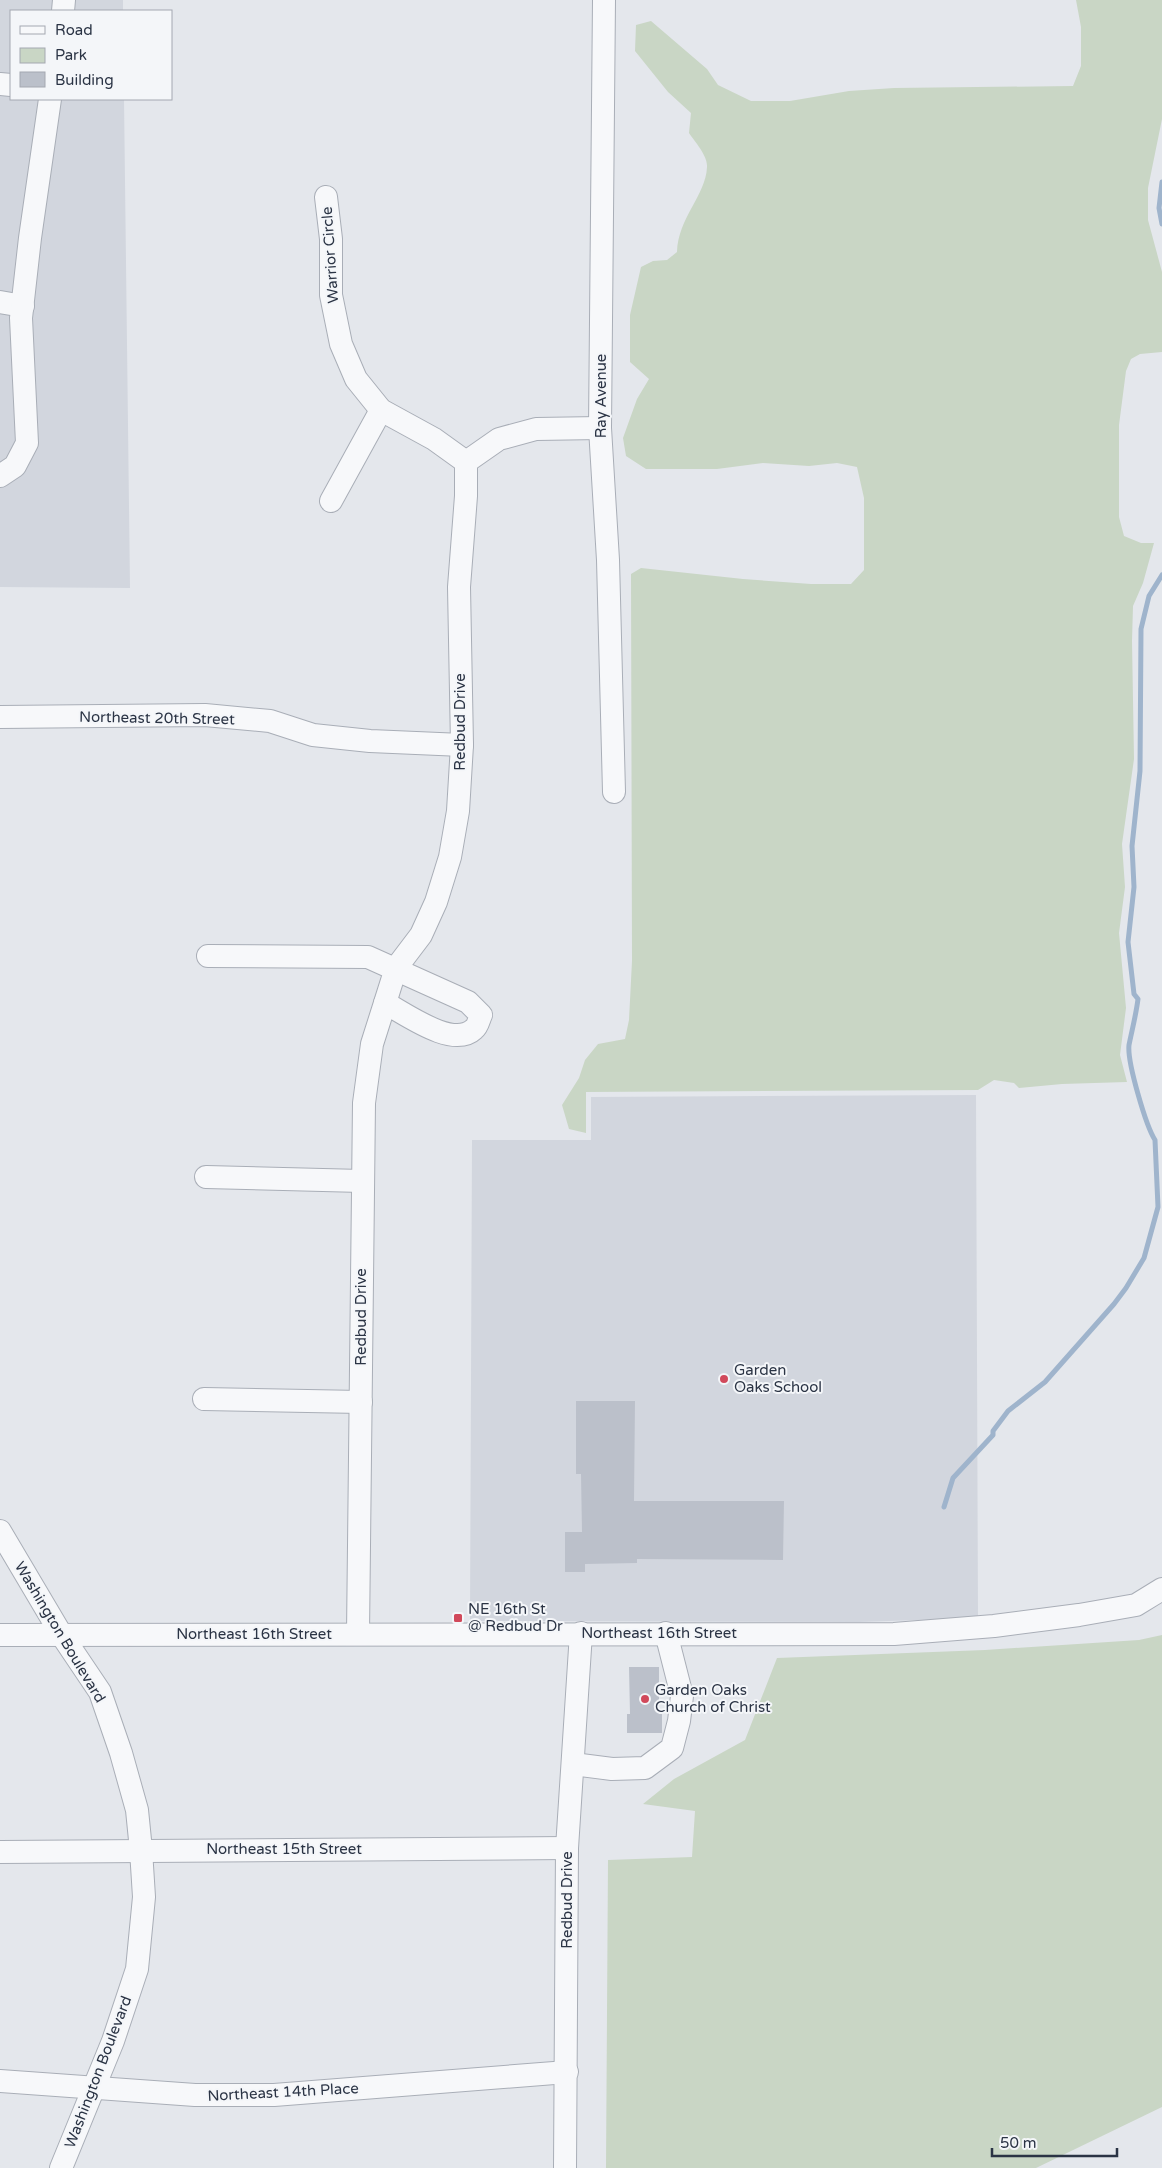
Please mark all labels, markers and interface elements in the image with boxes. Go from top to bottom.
legend [10,10,172,100]
text: Road [55,21,93,39]
text: Park [55,46,87,64]
text: Building [55,71,114,89]
street label: Warrior Circle [318,206,342,304]
street label: Ray Avenue [592,354,610,438]
street label: Redbud Drive [451,673,469,771]
street label: Northeast 20th Street [79,708,235,728]
street label: Redbud Drive [352,1268,370,1366]
place label: Garden Oaks School [734,1361,822,1396]
marker: Garden Oaks School [718,1373,730,1385]
street label: Washington Boulevard [11,1558,109,1706]
place label: NE 16th St @ Redbud Dr [468,1600,563,1635]
marker: NE 16th St @ Redbud Dr [452,1612,464,1624]
street label: Northeast 16th Street [581,1624,737,1642]
street label: Northeast 16th Street [176,1625,332,1643]
place label: Garden Oaks Church of Christ [655,1681,771,1716]
marker: Garden Oaks Church of Christ [639,1693,651,1705]
street label: Northeast 15th Street [206,1840,362,1858]
street label: Redbud Drive [558,1851,576,1949]
street label: Washington Boulevard [61,1993,135,2151]
street label: Northeast 14th Place [207,2079,359,2105]
scale bar [992,2126,1117,2158]
text: 50 m [1000,2134,1037,2152]

